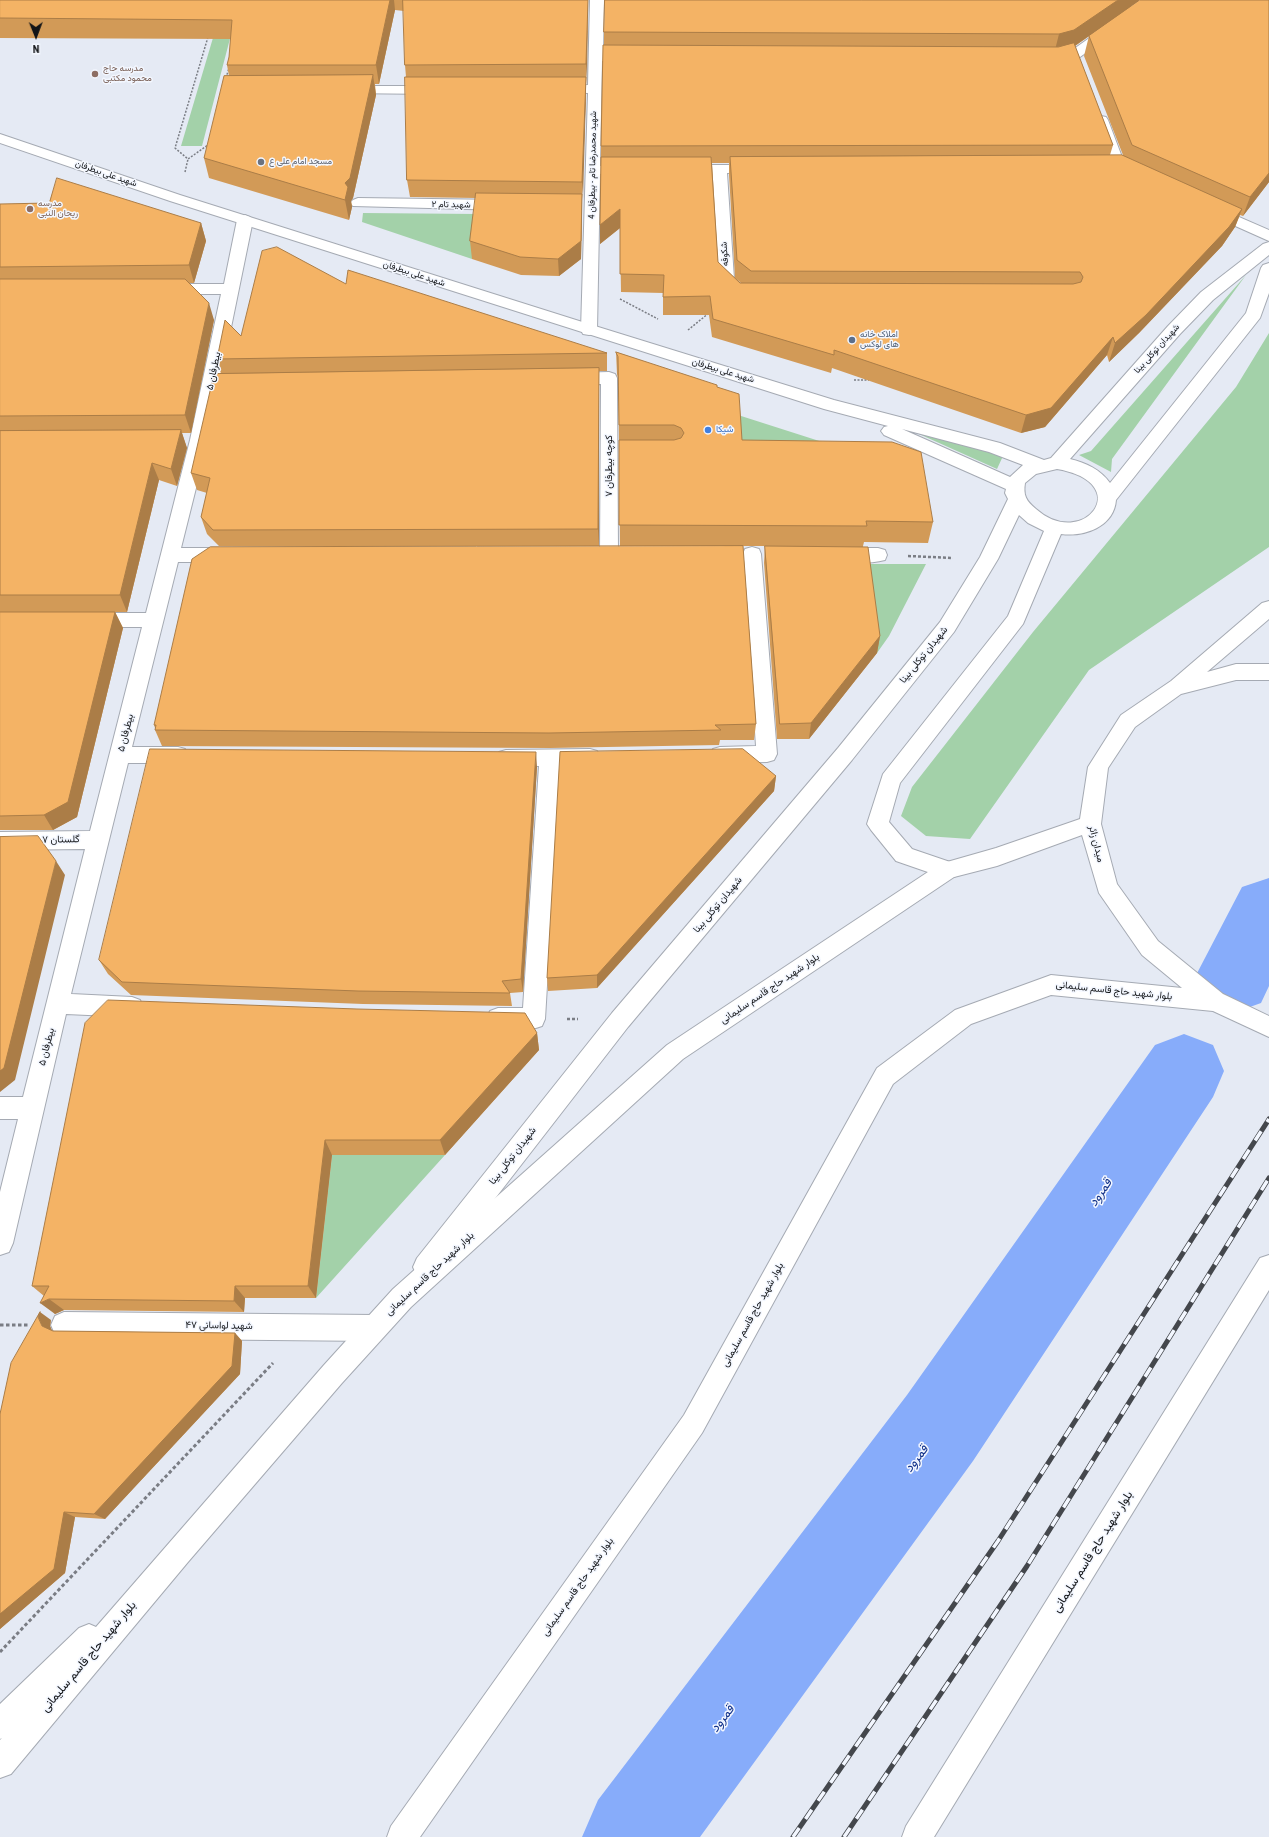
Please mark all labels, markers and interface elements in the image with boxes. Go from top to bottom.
north arrow [16,16,56,56]
text: N [33,42,40,55]
place label: مدرسه حاج محمود مکتبی [103,64,152,85]
marker: مدرسه حاج محمود مکتبی [90,69,100,79]
street label: شهید محمدرضا تام - بیطرفان 4 [587,111,599,219]
marker: مسجد امام علی ع [256,157,266,167]
place label: مسجد امام علی ع [269,157,332,167]
street label: شهید علی بیطرفان [74,158,138,190]
place label: مدرسه ریحان النبی [38,199,78,220]
street label: شهید تام ۲ [431,199,471,211]
marker: مدرسه ریحان النبی [25,204,35,214]
street label: شکوفه [719,241,731,267]
street label: شهید علی بیطرفان [382,259,446,289]
street label: شهیدان توکلی بینا [1132,322,1182,376]
place label: املاک خانه های لوکس [860,330,899,351]
marker: املاک خانه های لوکس [847,335,857,345]
street label: بیطرفان ۵ [204,351,224,391]
street label: شهید علی بیطرفان [691,356,755,386]
marker: شیکا [703,425,713,435]
place label: شیکا [716,425,733,435]
street label: کوچه بیطرفان ۷ [603,435,615,497]
street label: شهیدان توکلی بینا [897,624,951,686]
street label: بیطرفان ۵ [116,713,136,753]
street label: میدان زائر [1086,824,1106,864]
street label: گلستان ۷ [42,834,80,846]
street label: شهیدان توکلی بینا [691,874,745,936]
street label: بلوار شهید حاج قاسم سلیمانی [718,951,822,1027]
street label: بلوار شهید حاج قاسم سلیمانی [1055,979,1173,1003]
street label: بیطرفان ۵ [37,1027,57,1067]
street label: شهیدان توکلی بینا [487,1125,539,1187]
water label: قمرود [1086,1176,1116,1210]
street label: بلوار شهید حاج قاسم سلیمانی [383,1230,477,1318]
street label: بلوار شهید حاج قاسم سلیمانی [719,1261,787,1369]
street label: شهید لواسانی ۴۷ [185,1319,253,1333]
water label: قمرود [902,1442,932,1476]
street label: بلوار شهید حاج قاسم سلیمانی [1050,1489,1136,1615]
street label: بلوار شهید حاج قاسم سلیمانی [539,1536,617,1638]
street label: بلوار شهید حاج قاسم سلیمانی [38,1599,140,1715]
water label: قمرود [708,1702,738,1736]

